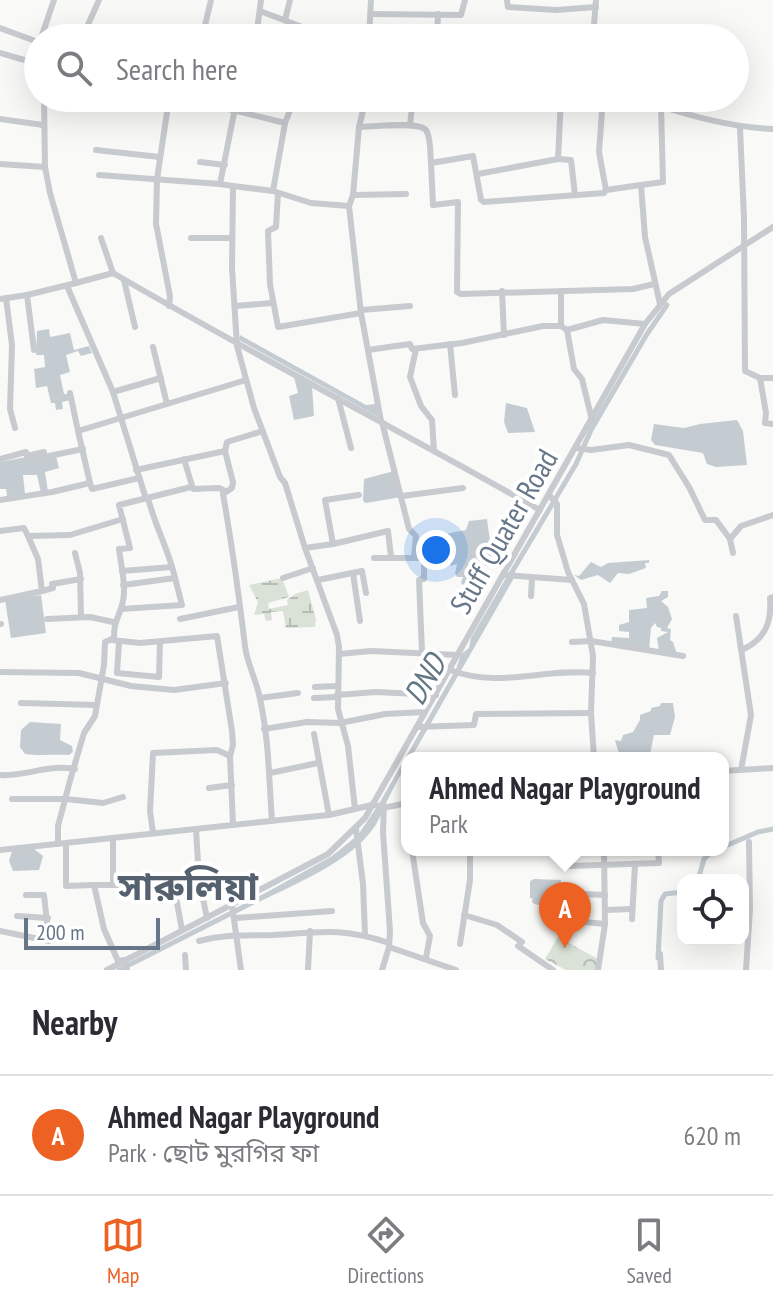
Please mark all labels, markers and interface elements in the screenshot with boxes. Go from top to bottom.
search box [24,24,749,112]
icon: search [52,46,96,90]
text: Search here [116,49,238,88]
street label: Stuff Quater Road [440,442,566,620]
your location [416,530,456,570]
water label: DND [393,644,456,712]
popup [401,752,729,856]
text: Ahmed Nagar Playground [429,768,701,807]
text: Park [429,807,468,840]
district label: সারুলিয়া [117,861,259,910]
map controls [677,874,749,946]
button: locate [677,874,749,946]
pin: A [539,882,591,948]
scale bar [24,914,160,950]
text: 200 m [36,918,85,946]
text: Nearby [32,1000,117,1044]
text: Ahmed Nagar Playground [108,1097,379,1136]
text: A [51,1119,65,1152]
text: 620 m [683,1119,741,1152]
text: Park · ছোট মুরগির ফা [108,1136,319,1169]
tab: Map [101,1213,145,1289]
tab: Directions [348,1213,424,1289]
tab: Saved [626,1213,672,1289]

